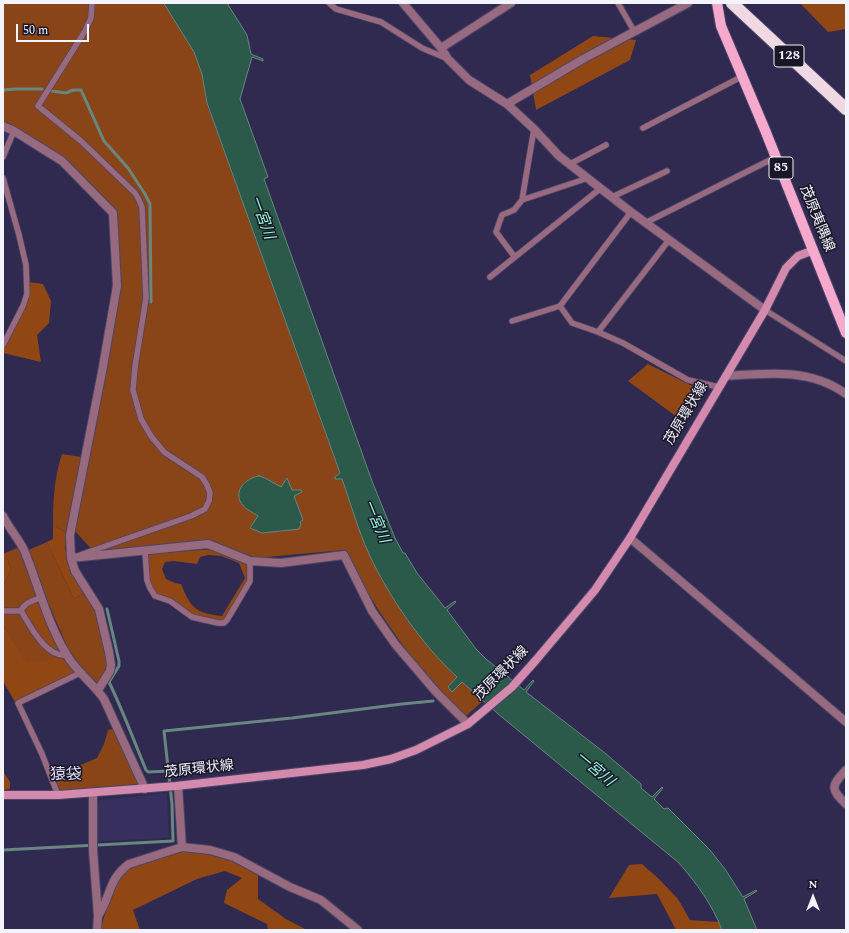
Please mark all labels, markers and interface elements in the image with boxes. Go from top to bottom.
scale bar [18,16,91,42]
text: 50 m [23,21,48,40]
road number: 128 [774,45,804,67]
road number: 85 [769,157,793,179]
street label: 茂原夷隅線 [795,183,837,255]
water label: 一宮川 [245,194,277,242]
street label: 茂原環状線 [662,380,712,448]
water label: 一宮川 [358,498,392,546]
street label: 茂原環状線 [471,643,533,705]
water label: 一宮川 [571,749,617,791]
street label: 茂原環状線 [163,758,235,782]
district label: 猿袋 [50,766,82,786]
text: N [809,876,817,893]
north arrow [793,877,833,917]

